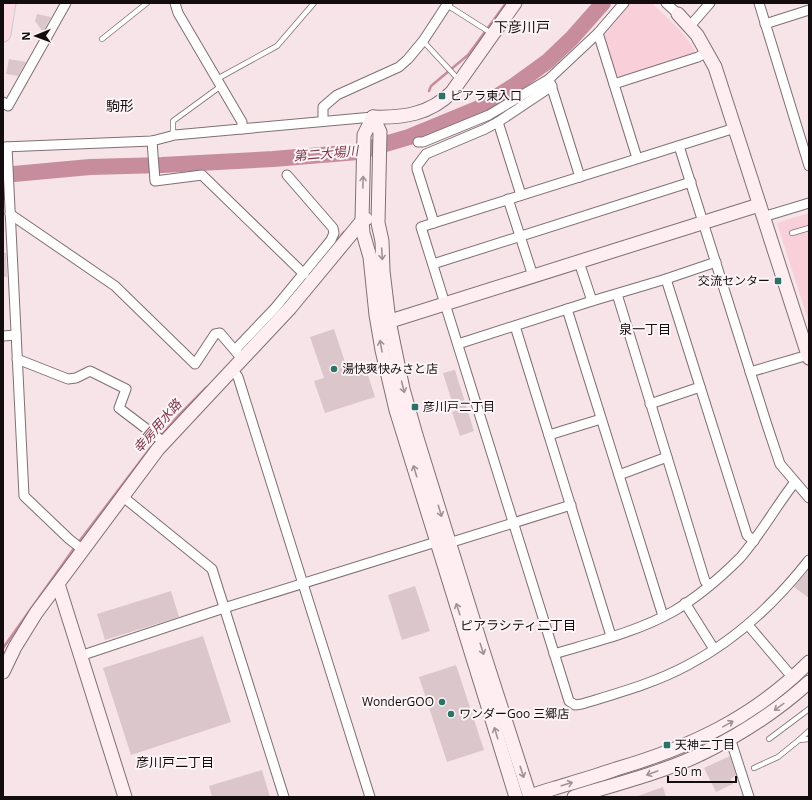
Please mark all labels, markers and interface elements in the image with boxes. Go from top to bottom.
north arrow [16,16,56,56]
district label: 下彦川戸 [494,17,550,36]
text: N [18,32,33,41]
place label: ピアラ東入口 [450,87,522,104]
marker: ピアラ東入口 [437,91,447,101]
district label: 駒形 [106,96,134,115]
water label: 第二大場川 [293,141,361,165]
one-way arrow [359,176,367,189]
one-way arrow [379,247,386,260]
place label: 交流センター [698,272,770,289]
marker: 交流センター [773,276,783,286]
district label: 泉一丁目 [619,320,671,338]
one-way arrow [377,340,385,353]
place label: 湯快爽快みさと店 [342,360,438,377]
marker: 湯快爽快みさと店 [329,364,339,374]
one-way arrow [399,380,407,393]
water label: 幸房用水路 [129,395,186,456]
place label: 彦川戸二丁目 [423,398,495,415]
marker: 彦川戸二丁目 [410,402,420,412]
one-way arrow [411,465,418,478]
one-way arrow [437,505,444,518]
one-way arrow [454,602,461,615]
district label: ピアラシティ二丁目 [460,616,576,634]
one-way arrow [479,642,486,655]
place label: WonderGOO [362,693,434,710]
marker: WonderGOO [437,697,447,707]
one-way arrow [774,703,785,711]
place label: ワンダーGoo 三郷店 [459,705,569,722]
marker: ワンダーGoo 三郷店 [446,709,456,719]
one-way arrow [722,720,734,728]
one-way arrow [492,727,499,740]
place label: 天神二丁目 [675,736,735,753]
marker: 天神二丁目 [662,740,672,750]
district label: 彦川戸二丁目 [136,753,214,771]
scale bar [668,758,736,784]
text: 50 m [674,763,702,780]
one-way arrow [519,766,527,778]
one-way arrow [646,769,658,777]
one-way arrow [561,780,574,787]

